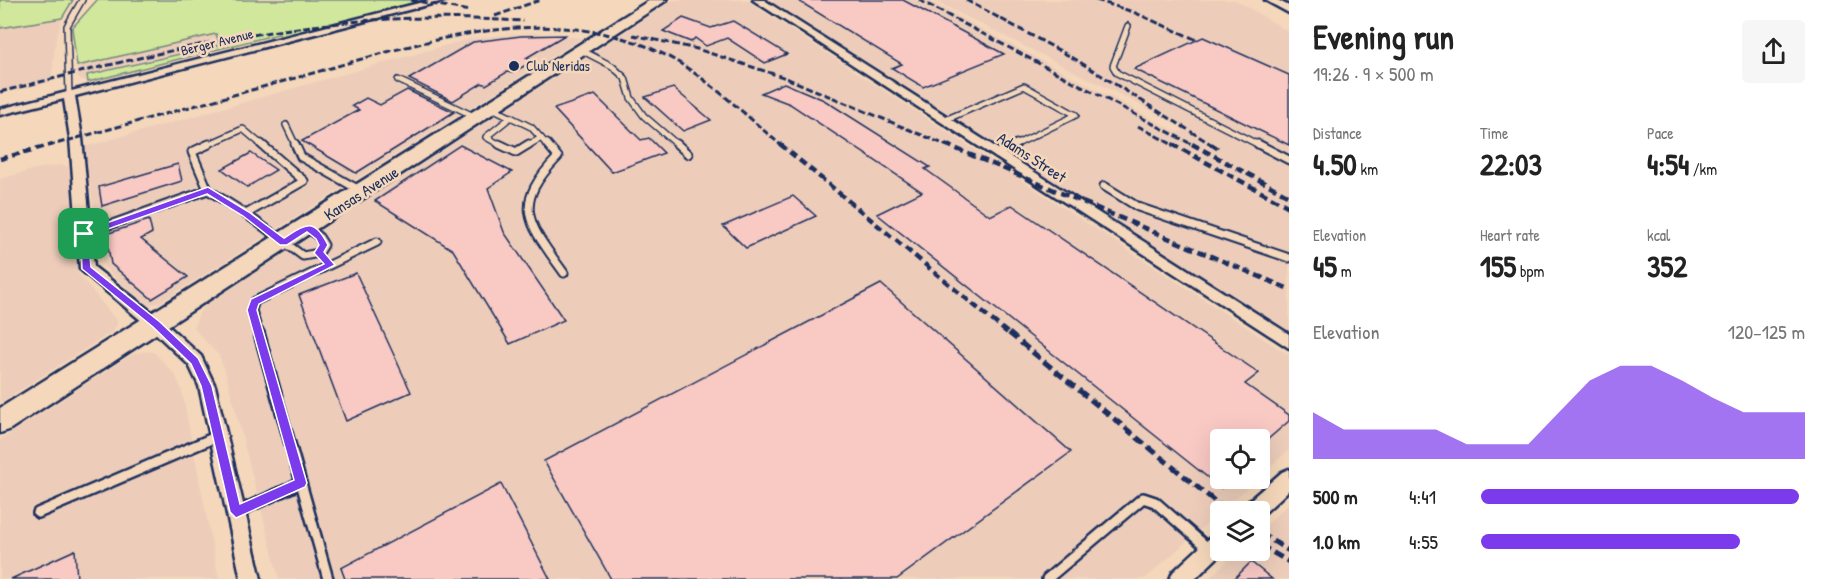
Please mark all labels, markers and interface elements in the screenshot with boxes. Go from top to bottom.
text: Evening run [1313,15,1454,59]
button: share [1742,20,1805,83]
street label: Berger Avenue [179,23,256,61]
place label: Club Neridas [526,56,590,75]
marker: Club Neridas [507,59,521,73]
text: 19:26 · 9 × 500 m [1313,60,1434,87]
text: Distance [1313,122,1362,144]
text: Time [1480,122,1508,144]
text: Pace [1647,122,1674,144]
street label: Adams Street [993,126,1071,188]
text: 4.50 [1313,144,1357,184]
text: 22:03 [1480,144,1542,184]
text: 4:54 [1647,144,1689,184]
text: km [1357,158,1378,180]
text: /km [1689,158,1717,180]
street label: Kansas Avenue [319,160,403,225]
pin [58,208,109,259]
icon: arrive [67,217,100,250]
text: Elevation [1313,224,1366,246]
text: Heart rate [1480,224,1540,246]
text: kcal [1647,224,1670,246]
text: 45 [1313,246,1337,286]
text: 155 [1480,246,1516,286]
text: 352 [1647,246,1687,286]
text: m [1337,260,1352,282]
text: bpm [1516,260,1544,282]
text: Elevation [1313,318,1379,345]
text: 120–125 m [1728,318,1805,345]
map controls [1210,429,1270,561]
button: locate [1210,429,1270,489]
text: 500 m [1313,483,1358,510]
text: 4:41 [1409,483,1436,510]
button: layers [1210,501,1270,561]
text: 1.0 km [1313,528,1360,555]
text: 4:55 [1409,528,1438,555]

